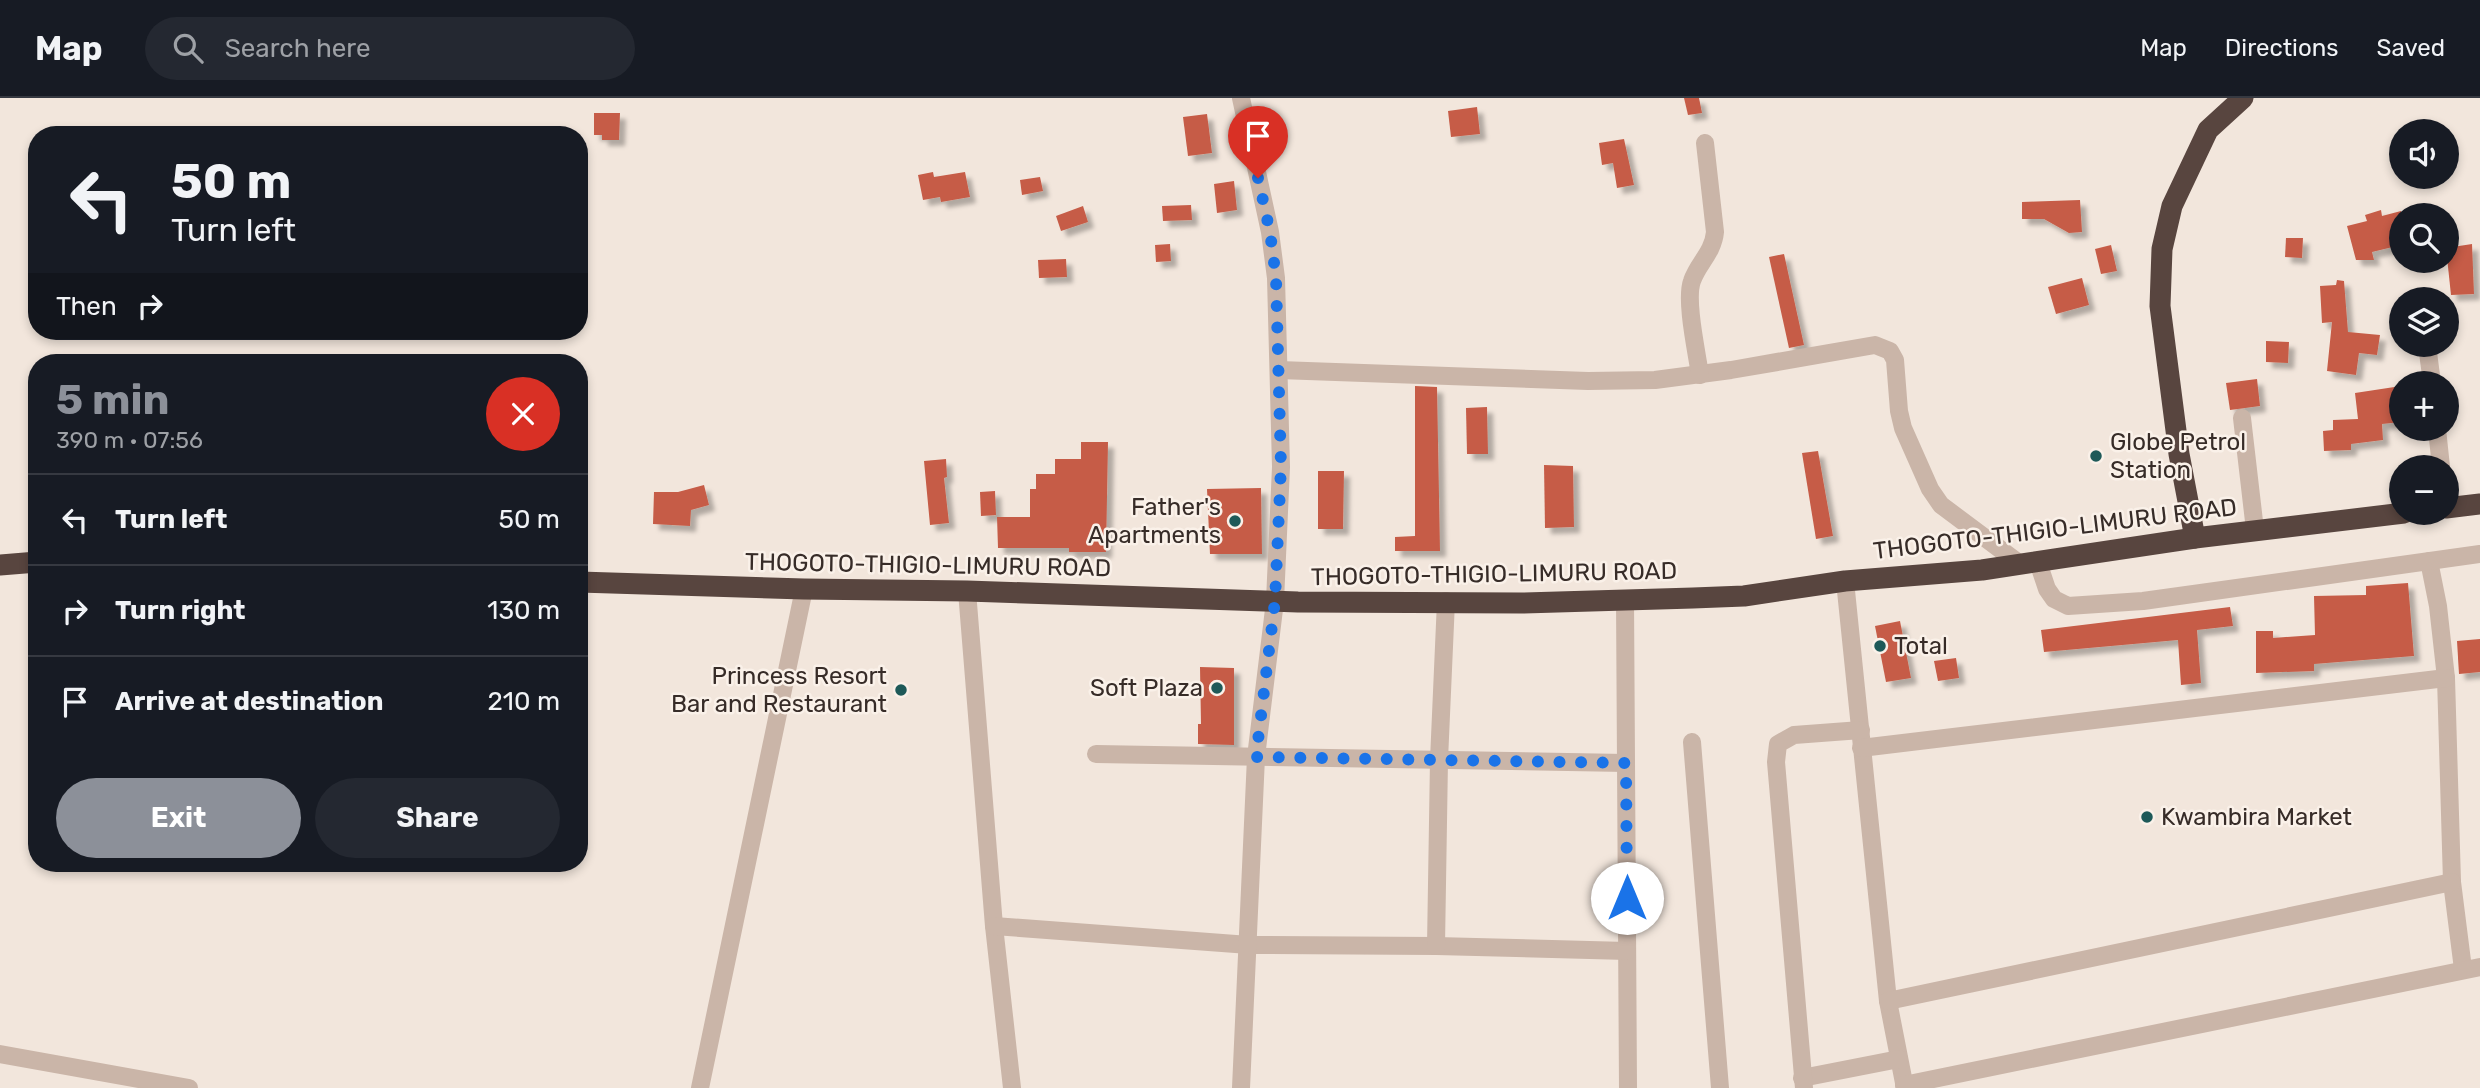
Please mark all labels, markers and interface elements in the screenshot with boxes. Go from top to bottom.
search box [145,17,635,80]
text: Map [35,29,103,68]
icon: search [169,29,207,67]
text: Search here [225,33,370,64]
text: Map [2140,34,2187,62]
text: Directions [2225,34,2338,62]
text: Saved [2376,34,2445,62]
pin [1228,106,1288,178]
icon: arrive [1239,117,1277,155]
map controls [2389,119,2459,525]
button: sound [2389,119,2459,189]
text: 50 m [171,152,291,210]
icon: left [56,154,147,245]
button: search [2389,203,2459,273]
text: Turn left [171,211,296,249]
icon: right [131,287,169,325]
button: layers [2389,287,2459,357]
text: Then [56,291,117,322]
button: + [2389,371,2459,441]
text: 5 min [56,375,170,425]
button: close [486,377,560,451]
text: 390 m · 07:56 [56,426,203,454]
place label: Globe Petrol Station [2110,428,2246,484]
marker: Globe Petrol Station [2088,448,2104,464]
button: − [2389,455,2459,525]
place label: Father's Apartments [1088,493,1221,549]
street label: THOGOTO-THIGIO-LIMURU ROAD [1872,493,2238,565]
icon: left [56,501,94,539]
text: Turn left [115,504,227,535]
text: 50 m [499,504,560,535]
marker: Father's Apartments [1227,513,1243,529]
street label: THOGOTO-THIGIO-LIMURU ROAD [745,548,1111,582]
street label: THOGOTO-THIGIO-LIMURU ROAD [1311,557,1677,591]
icon: right [56,592,94,630]
text: Turn right [115,595,245,626]
text: 130 m [487,595,560,626]
place label: Total [1894,632,1948,660]
marker: Total [1872,638,1888,654]
place label: Princess Resort Bar and Restaurant [671,662,887,718]
place label: Soft Plaza [1090,674,1203,702]
marker: Soft Plaza [1209,680,1225,696]
marker: Princess Resort Bar and Restaurant [893,682,909,698]
icon: arrive [56,683,94,721]
text: Arrive at destination [115,686,383,717]
text: 210 m [488,686,560,717]
button: Exit [56,778,301,858]
button: Share [315,778,560,858]
place label: Kwambira Market [2161,803,2352,831]
marker: Kwambira Market [2139,809,2155,825]
position arrow [1590,861,1664,935]

